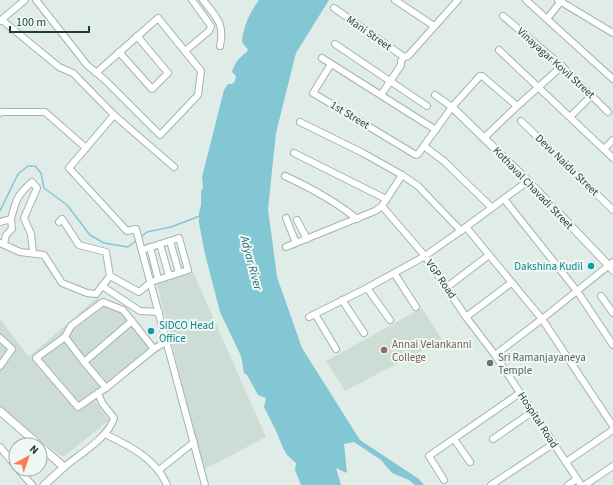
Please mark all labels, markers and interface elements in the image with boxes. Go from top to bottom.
scale bar [10,8,89,34]
street label: Mani Street [343,12,395,54]
text: 100 m [16,14,46,31]
street label: Vinayagar Kovil Street [514,24,598,102]
street label: 1st Street [328,97,373,133]
street label: Devu Naidu Street [532,131,602,199]
street label: Kothaval Chavadi Street [490,143,577,233]
water label: Adyar River [235,233,267,293]
street label: VGP Road [422,257,460,301]
place label: Dakshina Kudil [514,259,583,274]
marker: Dakshina Kudil [586,261,596,271]
place label: SIDCO Head Office [159,318,214,346]
marker: SIDCO Head Office [146,326,156,336]
place label: Annai Velankanni College [392,337,471,365]
marker: Annai Velankanni College [379,345,389,355]
place label: Sri Ramanjayaneya Temple [498,350,586,378]
marker: Sri Ramanjayaneya Temple [485,358,495,368]
street label: Hospital Road [514,389,562,451]
north arrow [8,437,48,477]
text: N [26,442,42,458]

